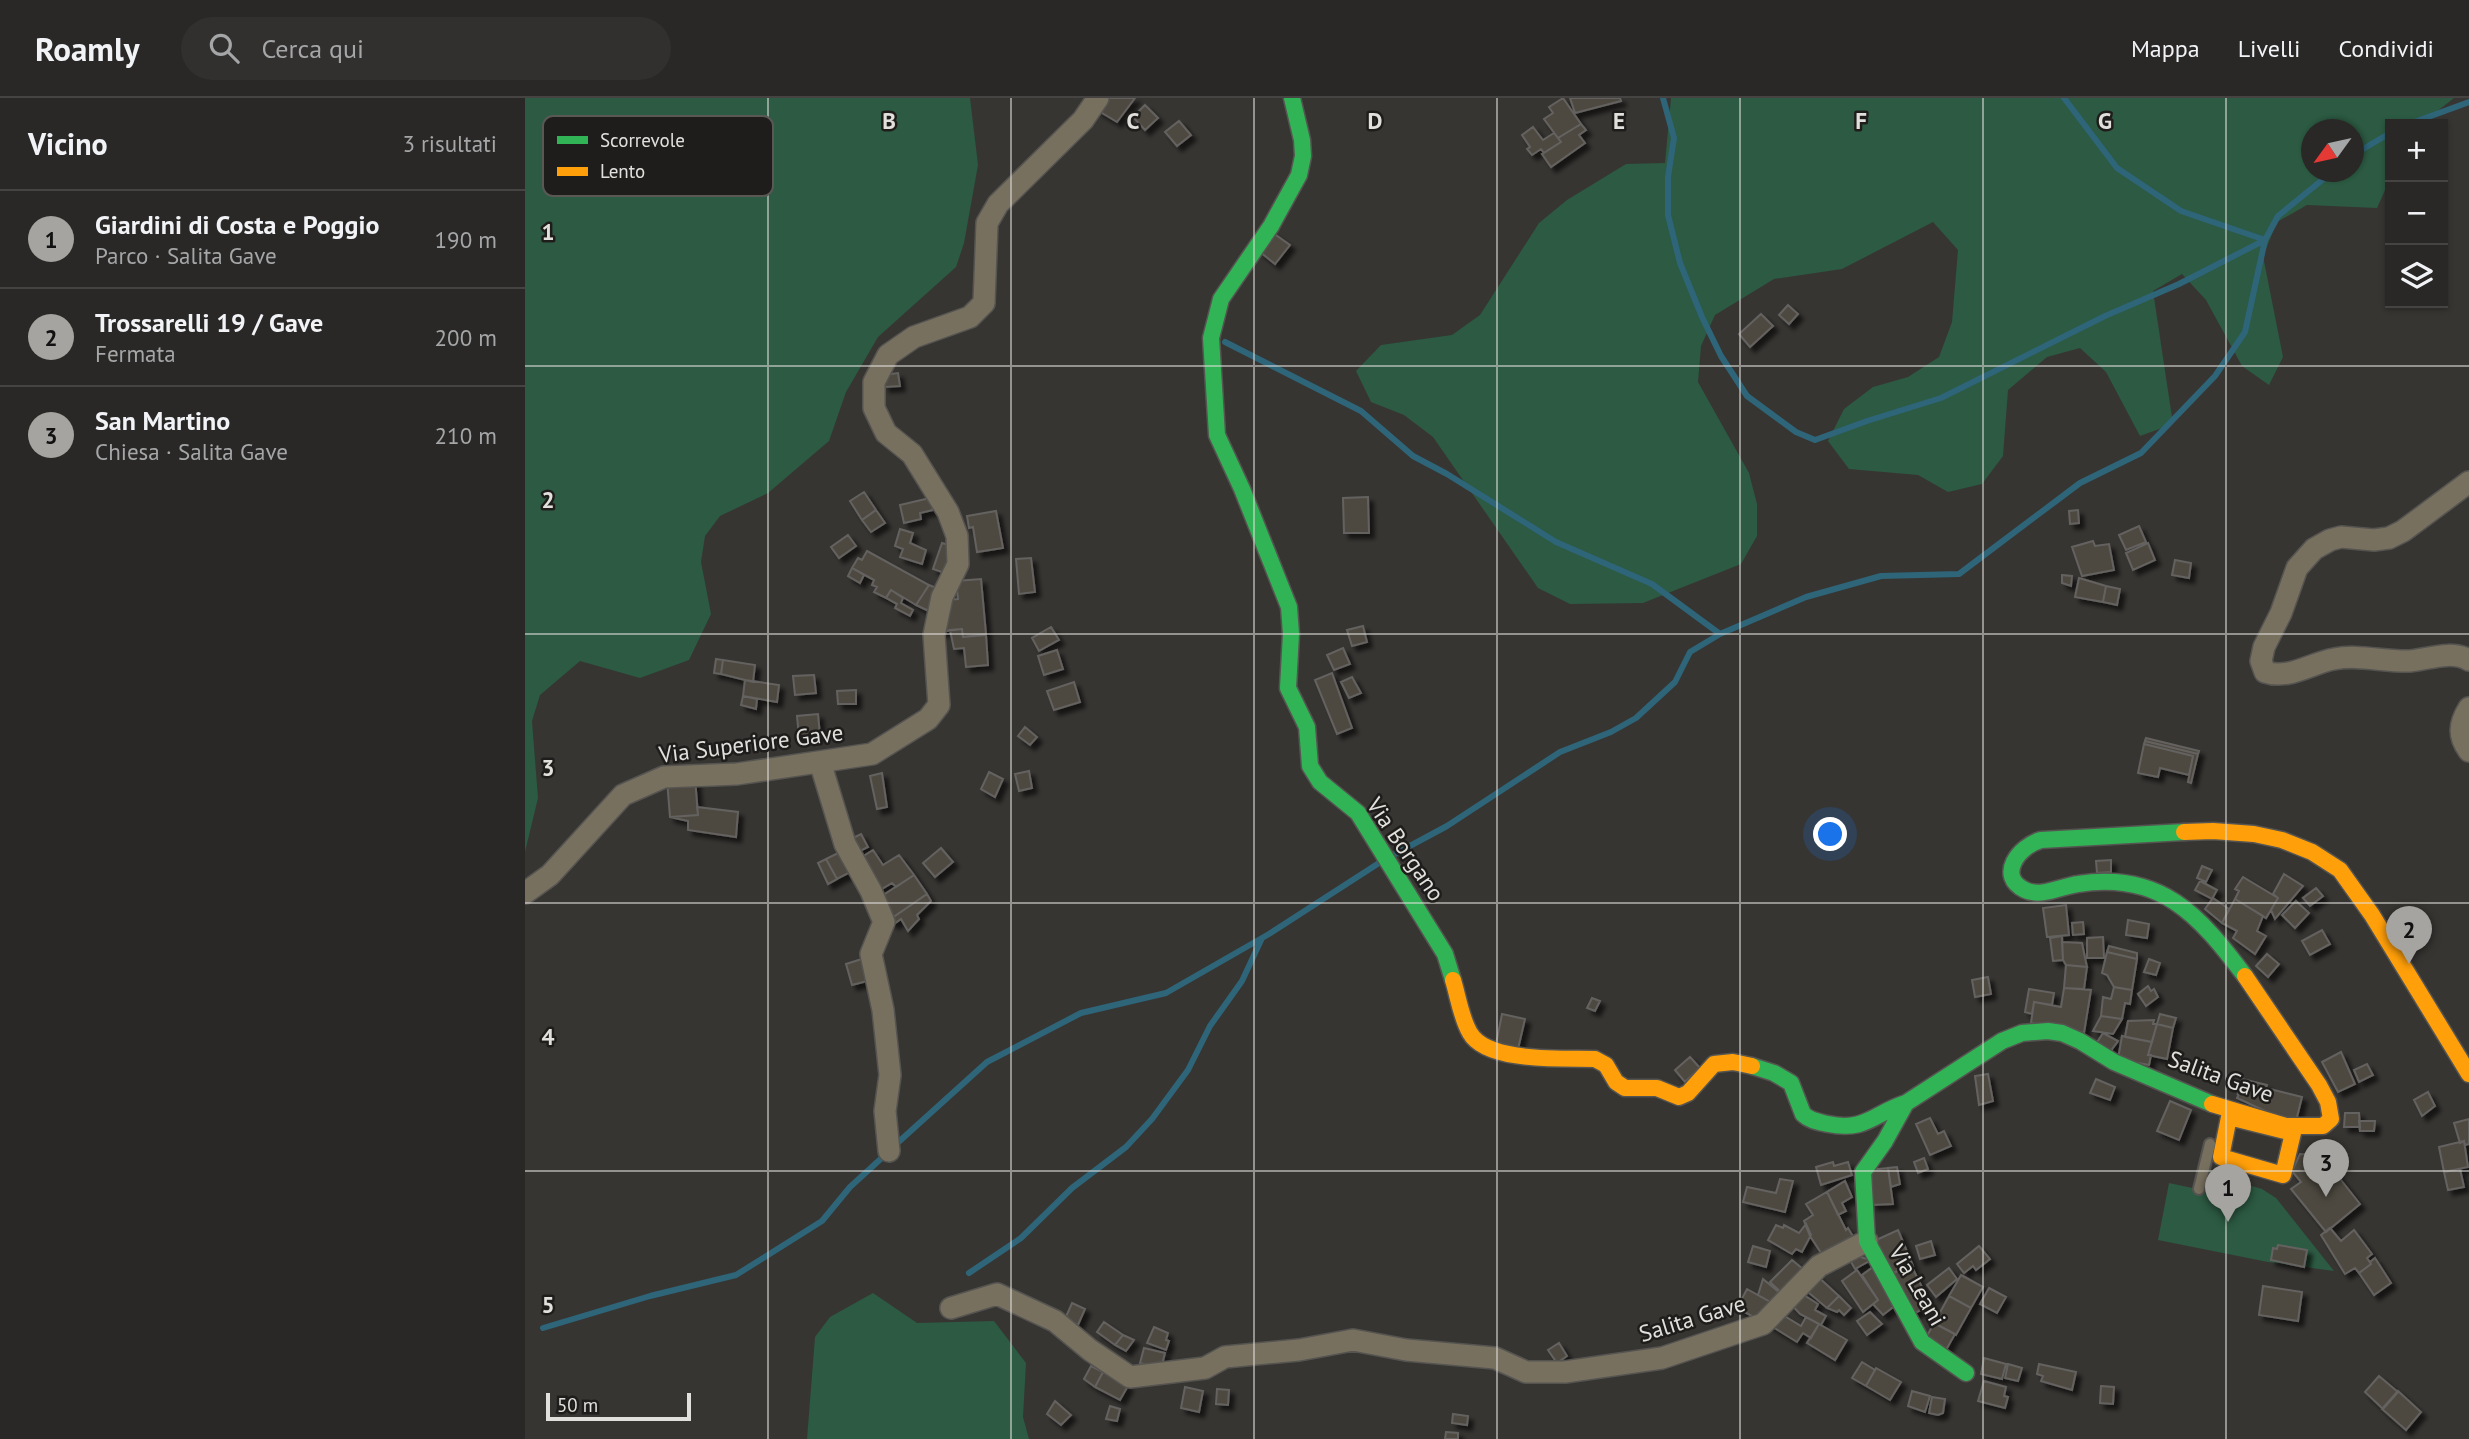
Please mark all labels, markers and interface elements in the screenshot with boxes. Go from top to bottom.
search box [181,17,671,80]
text: Roamly [35,27,139,70]
icon: search [205,29,243,67]
text: Cerca qui [261,32,364,65]
text: Mappa [2131,33,2200,64]
text: Livelli [2238,33,2300,64]
text: Condividi [2338,33,2434,64]
text: B [882,106,896,135]
text: C [1127,106,1140,135]
text: D [1368,106,1382,135]
text: E [1613,106,1625,135]
text: F [1855,106,1867,135]
text: G [2098,106,2112,135]
legend [543,116,773,196]
north arrow [2301,119,2364,182]
map controls [2385,119,2448,308]
button: + [2385,119,2448,182]
text: Vicino [28,124,108,163]
text: Scorrevole [600,128,685,152]
text: 3 risultati [402,129,497,158]
text: Lento [600,159,645,183]
button: − [2385,182,2448,245]
text: Giardini di Costa e Poggio [95,208,379,241]
text: 1 [541,217,555,246]
text: 1 [44,225,58,254]
text: 190 m [435,225,497,254]
text: Parco · Salita Gave [95,241,277,270]
button: layers [2385,245,2448,308]
text: Trossarelli 19 / Gave [95,306,323,339]
text: 2 [44,323,58,352]
text: 200 m [435,323,497,352]
text: Fermata [95,339,176,368]
text: San Martino [95,404,230,437]
text: 3 [44,421,58,450]
text: 210 m [435,421,497,450]
text: Chiesa · Salita Gave [95,437,288,466]
text: 2 [541,485,555,514]
street label: Via Superiore Gave [656,717,845,769]
text: 3 [541,753,555,782]
street label: Via Borgano [1360,791,1451,906]
your location [1813,817,1847,851]
pin: 2 [2386,906,2432,964]
text: 4 [541,1022,555,1051]
street label: Salita Gave [2164,1044,2278,1108]
pin: 3 [2303,1139,2349,1197]
pin: 1 [2205,1164,2251,1222]
street label: Via Leani [1883,1238,1953,1331]
street label: Salita Gave [1635,1288,1749,1348]
text: 5 [541,1290,555,1319]
scale bar [546,1390,691,1422]
text: 50 m [557,1393,598,1417]

